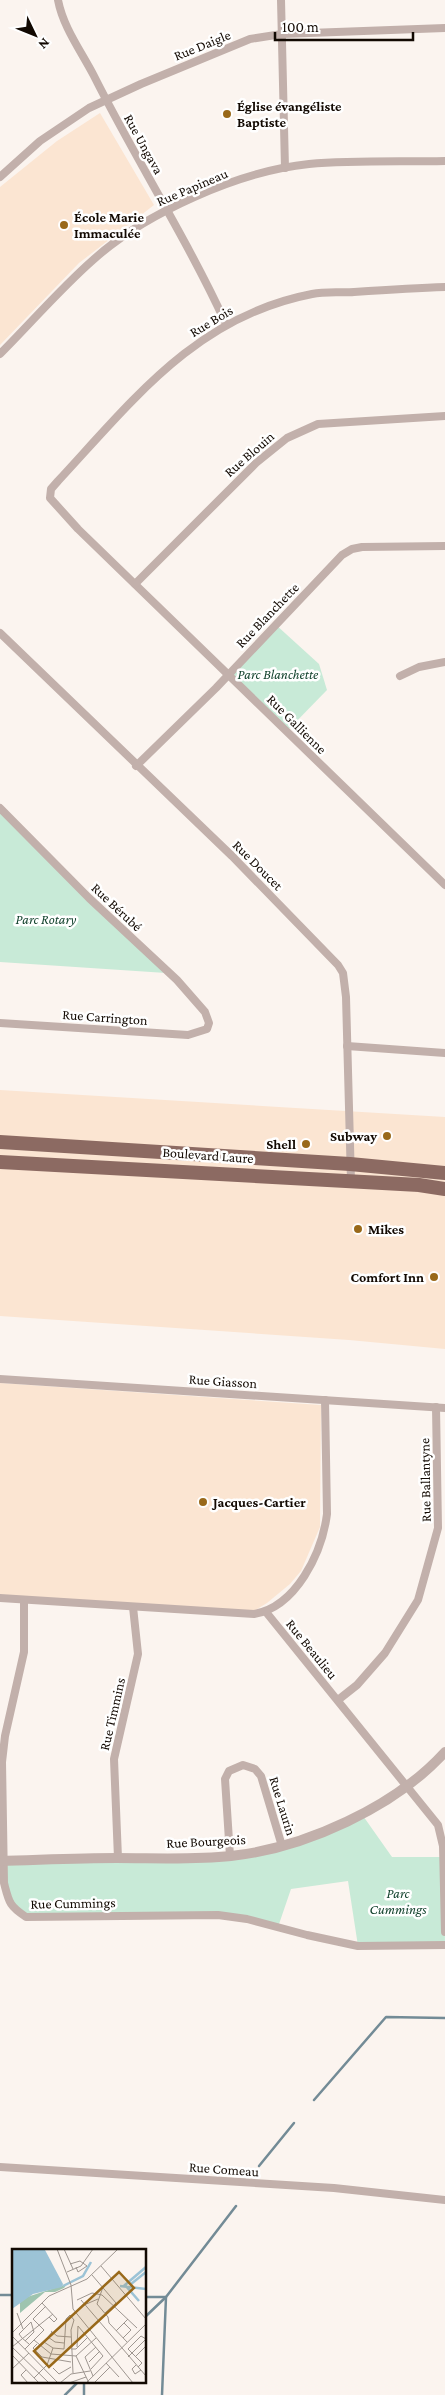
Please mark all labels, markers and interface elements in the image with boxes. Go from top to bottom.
north arrow [10,10,60,60]
scale bar [275,10,412,42]
text: 100 m [282,19,319,35]
street label: Rue Daigle [171,26,233,64]
text: N [35,35,54,53]
place label: Église évangéliste Baptiste [237,98,342,130]
marker: Église évangéliste Baptiste [221,108,233,120]
street label: Rue Ungava [121,111,167,177]
street label: Rue Papineau [154,165,230,209]
place label: École Marie Immaculée [74,209,144,241]
marker: École Marie Immaculée [58,219,70,231]
street label: Rue Bois [186,302,236,340]
street label: Rue Blouin [221,428,278,480]
street label: Rue Blanchette [232,579,302,651]
park label: Parc Blanchette [238,666,319,682]
street label: Rue Gallienne [264,691,330,757]
street label: Rue Doucet [230,837,287,894]
street label: Rue Bérubé [88,880,146,934]
park label: Parc Rotary [16,911,77,927]
street label: Rue Carrington [62,1006,149,1028]
place label: Subway [330,1128,377,1144]
marker: Subway [381,1130,393,1142]
place label: Shell [266,1136,296,1152]
marker: Shell [300,1138,312,1150]
street label: Boulevard Laure [162,1144,254,1166]
place label: Mikes [368,1221,404,1237]
marker: Mikes [352,1223,364,1235]
place label: Comfort Inn [351,1269,424,1285]
marker: Comfort Inn [428,1271,440,1283]
street label: Rue Giasson [188,1371,258,1391]
street label: Rue Ballantyne [416,1438,434,1522]
place label: Jacques-Cartier [211,1494,306,1510]
marker: Jacques-Cartier [197,1496,209,1508]
street label: Rue Beaulieu [283,1616,341,1683]
street label: Rue Timmins [96,1676,128,1752]
street label: Rue Laurin [266,1775,300,1838]
street label: Rue Bourgeois [166,1831,246,1851]
park label: Parc Cummings [369,1885,427,1917]
street label: Rue Cummings [30,1894,116,1912]
street label: Rue Comeau [188,2159,260,2179]
inset map [12,2249,146,2382]

